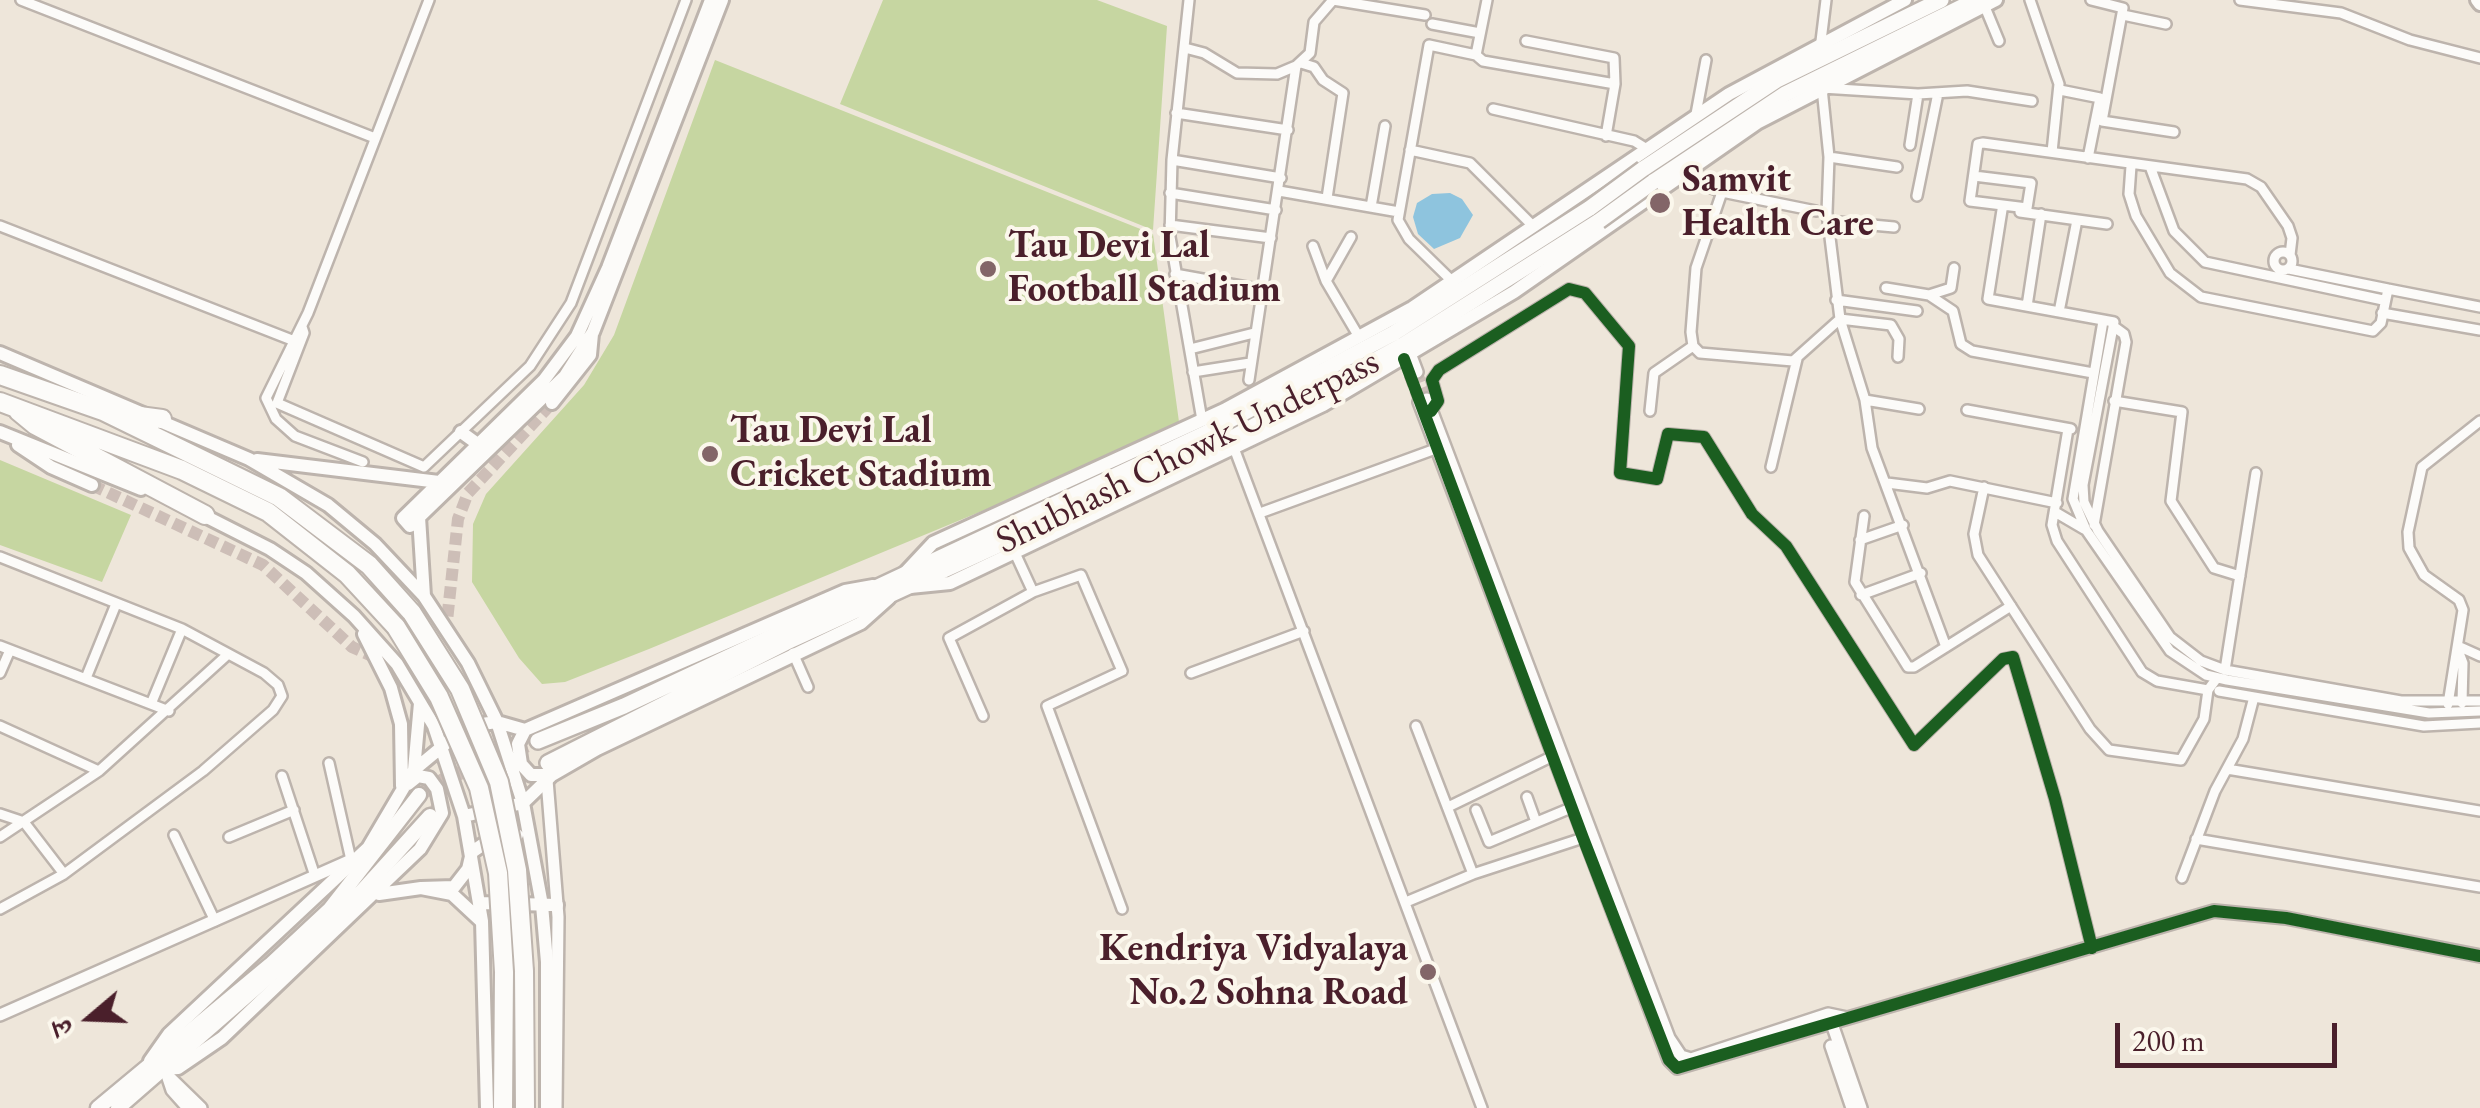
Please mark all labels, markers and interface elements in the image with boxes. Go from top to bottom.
place label: Samvit Health Care [1682,158,1874,248]
marker: Samvit Health Care [1647,190,1673,216]
place label: Tau Devi Lal Football Stadium [1008,224,1281,314]
marker: Tau Devi Lal Football Stadium [977,258,999,280]
street label: Shubhash Chowk Underpass [989,339,1387,565]
place label: Tau Devi Lal Cricket Stadium [730,409,992,498]
marker: Tau Devi Lal Cricket Stadium [699,443,721,465]
place label: Kendriya Vidyalaya No.2 Sohna Road [1099,927,1408,1016]
marker: Kendriya Vidyalaya No.2 Sohna Road [1417,961,1439,983]
north arrow [40,968,140,1068]
scale bar [2120,1003,2342,1065]
text: उ [42,1015,81,1040]
text: 200 m [2132,1021,2205,1060]

